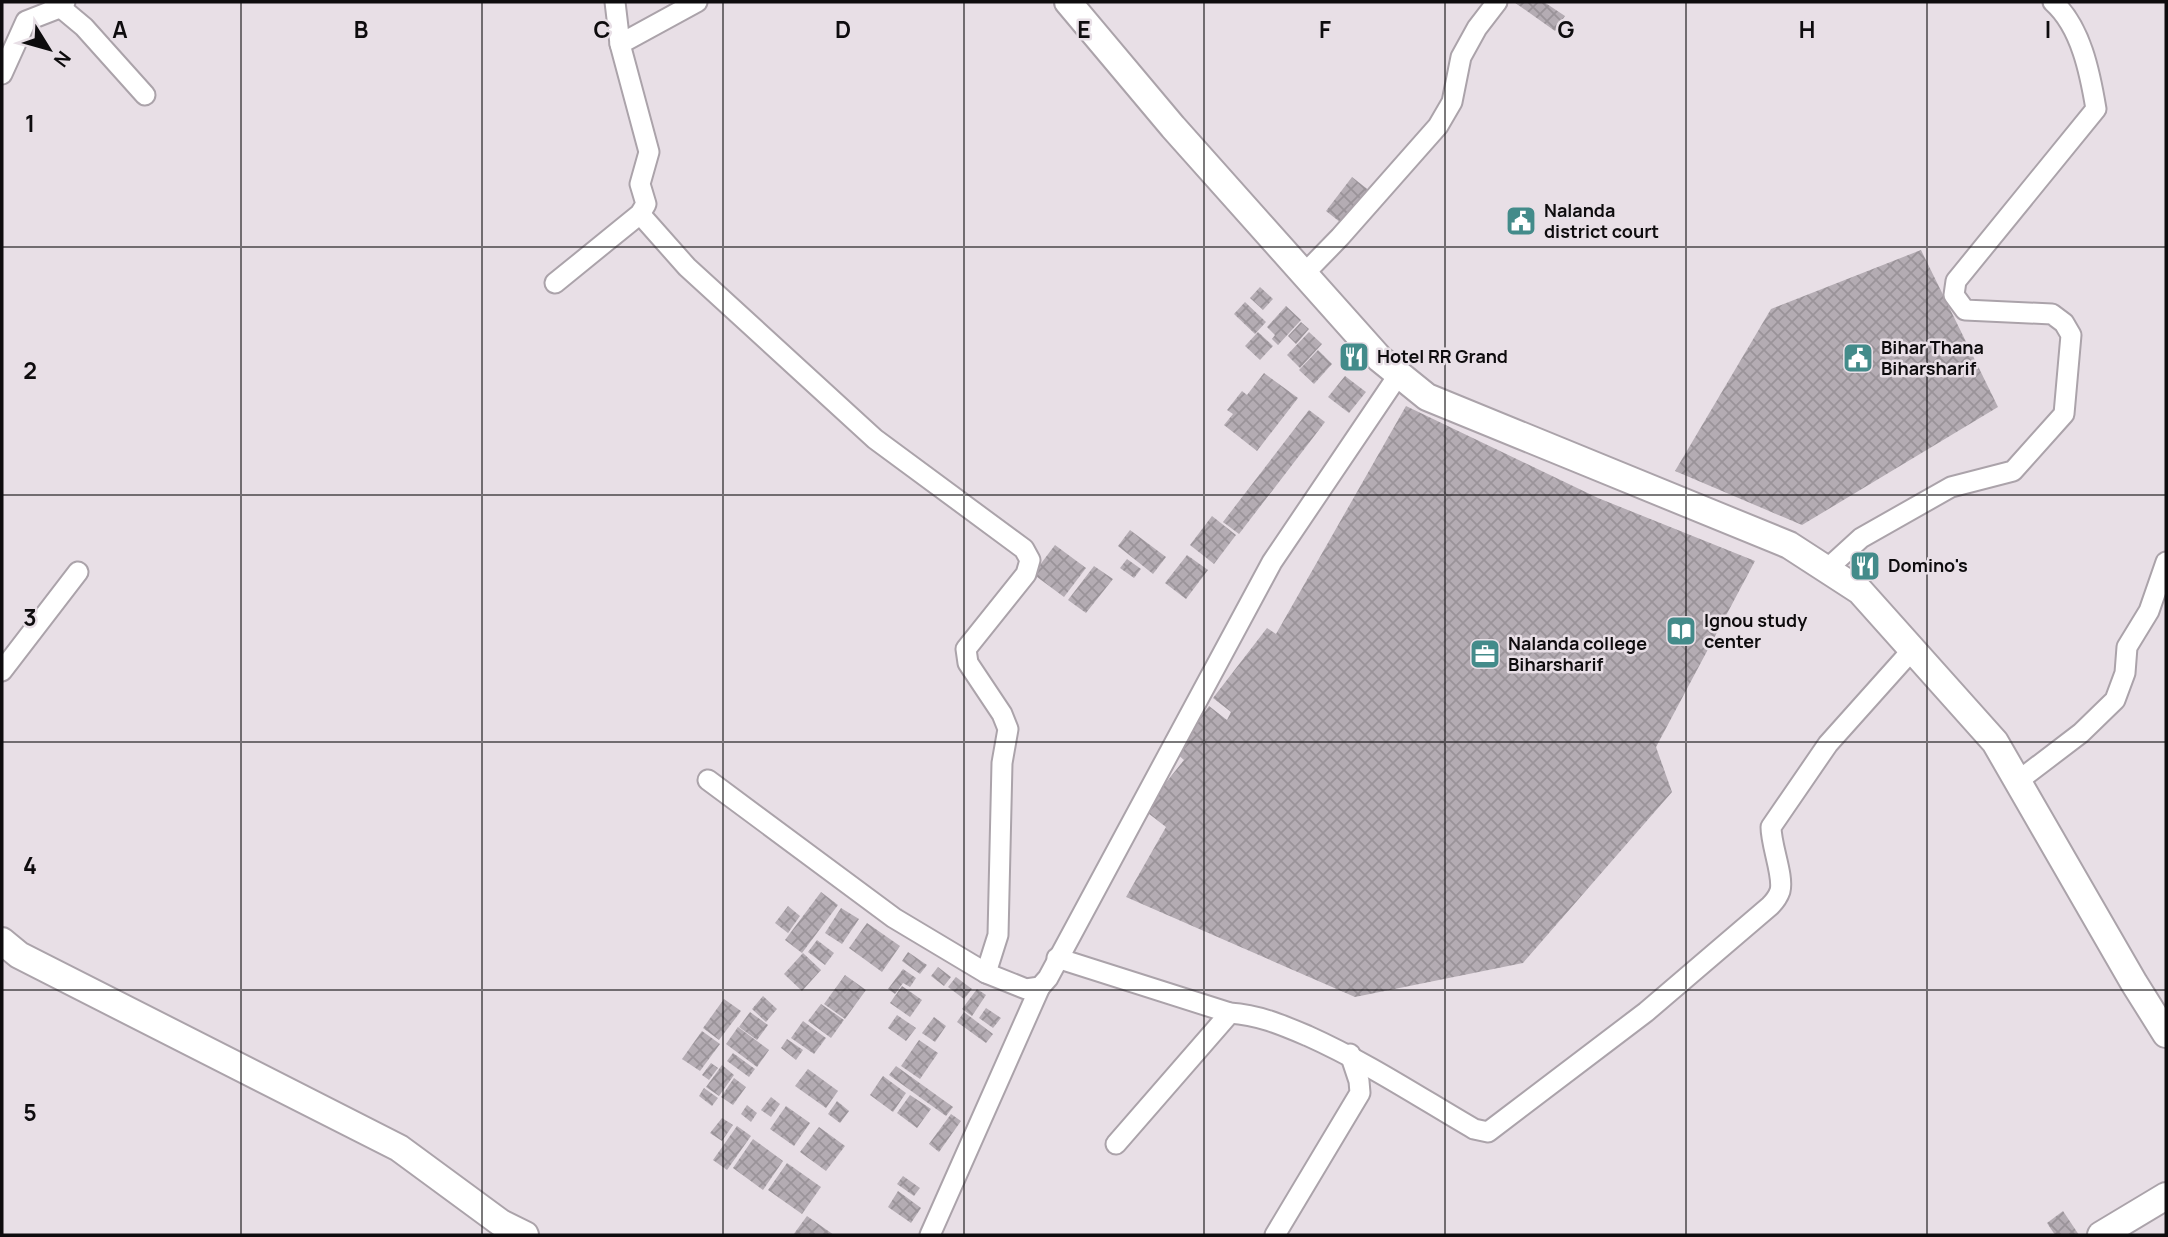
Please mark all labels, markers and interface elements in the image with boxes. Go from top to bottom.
text: A [112,13,128,45]
text: B [354,13,368,45]
text: C [594,13,611,45]
text: D [835,13,851,45]
text: E [1077,13,1091,45]
text: F [1319,13,1331,45]
text: G [1558,13,1575,45]
text: H [1799,13,1815,45]
text: I [2045,13,2051,45]
north arrow [14,14,84,84]
text: N [48,46,77,73]
text: 1 [25,107,35,139]
place label: Nalanda district court [1544,198,1659,243]
public building icon: Nalanda district court [1504,204,1538,238]
place label: Bihar Thana Biharsharif [1881,335,1984,380]
restaurant icon: Hotel RR Grand [1337,340,1371,374]
public building icon: Bihar Thana Biharsharif [1841,341,1875,375]
place label: Hotel RR Grand [1377,344,1508,368]
text: 2 [23,354,37,386]
restaurant icon: Domino's [1848,549,1882,583]
place label: Domino's [1888,553,1968,577]
text: 3 [23,601,37,633]
place label: Ignou study center [1704,608,1807,653]
library icon: Ignou study center [1664,614,1698,648]
place label: Nalanda college Biharsharif [1508,631,1647,676]
office icon: Nalanda college Biharsharif [1468,637,1502,671]
text: 4 [23,849,37,881]
text: 5 [23,1096,37,1128]

